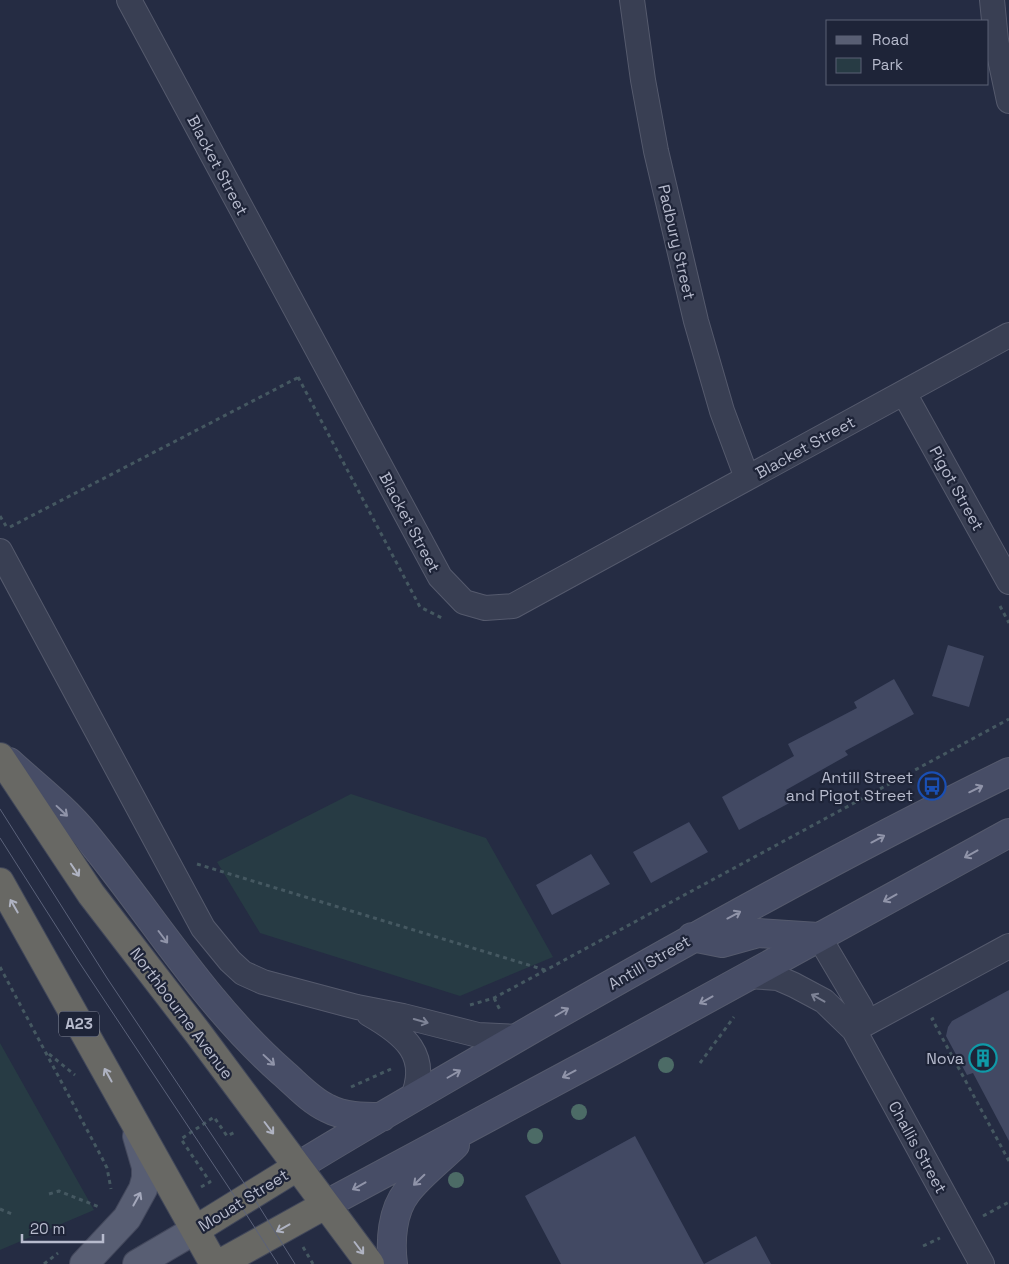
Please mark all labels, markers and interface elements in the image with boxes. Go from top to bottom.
legend [826,20,989,85]
text: Road [872,30,909,49]
text: Park [872,55,903,74]
street label: Blacket Street [182,111,253,219]
street label: Padbury Street [653,182,700,302]
street label: Blacket Street [752,411,859,483]
street label: Pigot Street [925,442,988,534]
street label: Blacket Street [374,468,445,576]
place label: Antill Street and Pigot Street [786,767,913,806]
bus stop icon: Antill Street and Pigot Street [917,771,947,801]
one-way arrow [968,783,983,793]
one-way arrow [55,805,68,816]
one-way arrow [870,834,885,844]
one-way arrow [964,849,979,859]
one-way arrow [70,863,80,877]
one-way arrow [884,893,898,903]
one-way arrow [8,900,18,914]
one-way arrow [726,910,741,919]
street label: Antill Street [604,930,694,994]
one-way arrow [157,931,168,944]
street label: Northbourne Avenue [125,943,238,1083]
one-way arrow [811,992,825,1002]
one-way arrow [698,995,713,1005]
one-way arrow [554,1007,569,1017]
road number: A23 [59,1012,99,1036]
one-way arrow [413,1017,429,1026]
building icon: Nova [968,1043,998,1073]
place label: Nova [926,1048,964,1069]
one-way arrow [263,1054,275,1066]
one-way arrow [102,1069,112,1083]
one-way arrow [447,1069,461,1079]
one-way arrow [562,1070,577,1079]
street label: Challis Street [884,1097,952,1197]
one-way arrow [263,1121,274,1134]
street label: Mouat Street [194,1164,292,1237]
one-way arrow [413,1174,426,1186]
one-way arrow [352,1181,367,1191]
one-way arrow [132,1192,142,1207]
scale bar [22,1212,104,1244]
text: 20 m [30,1219,65,1238]
one-way arrow [276,1224,291,1234]
one-way arrow [353,1241,364,1254]

